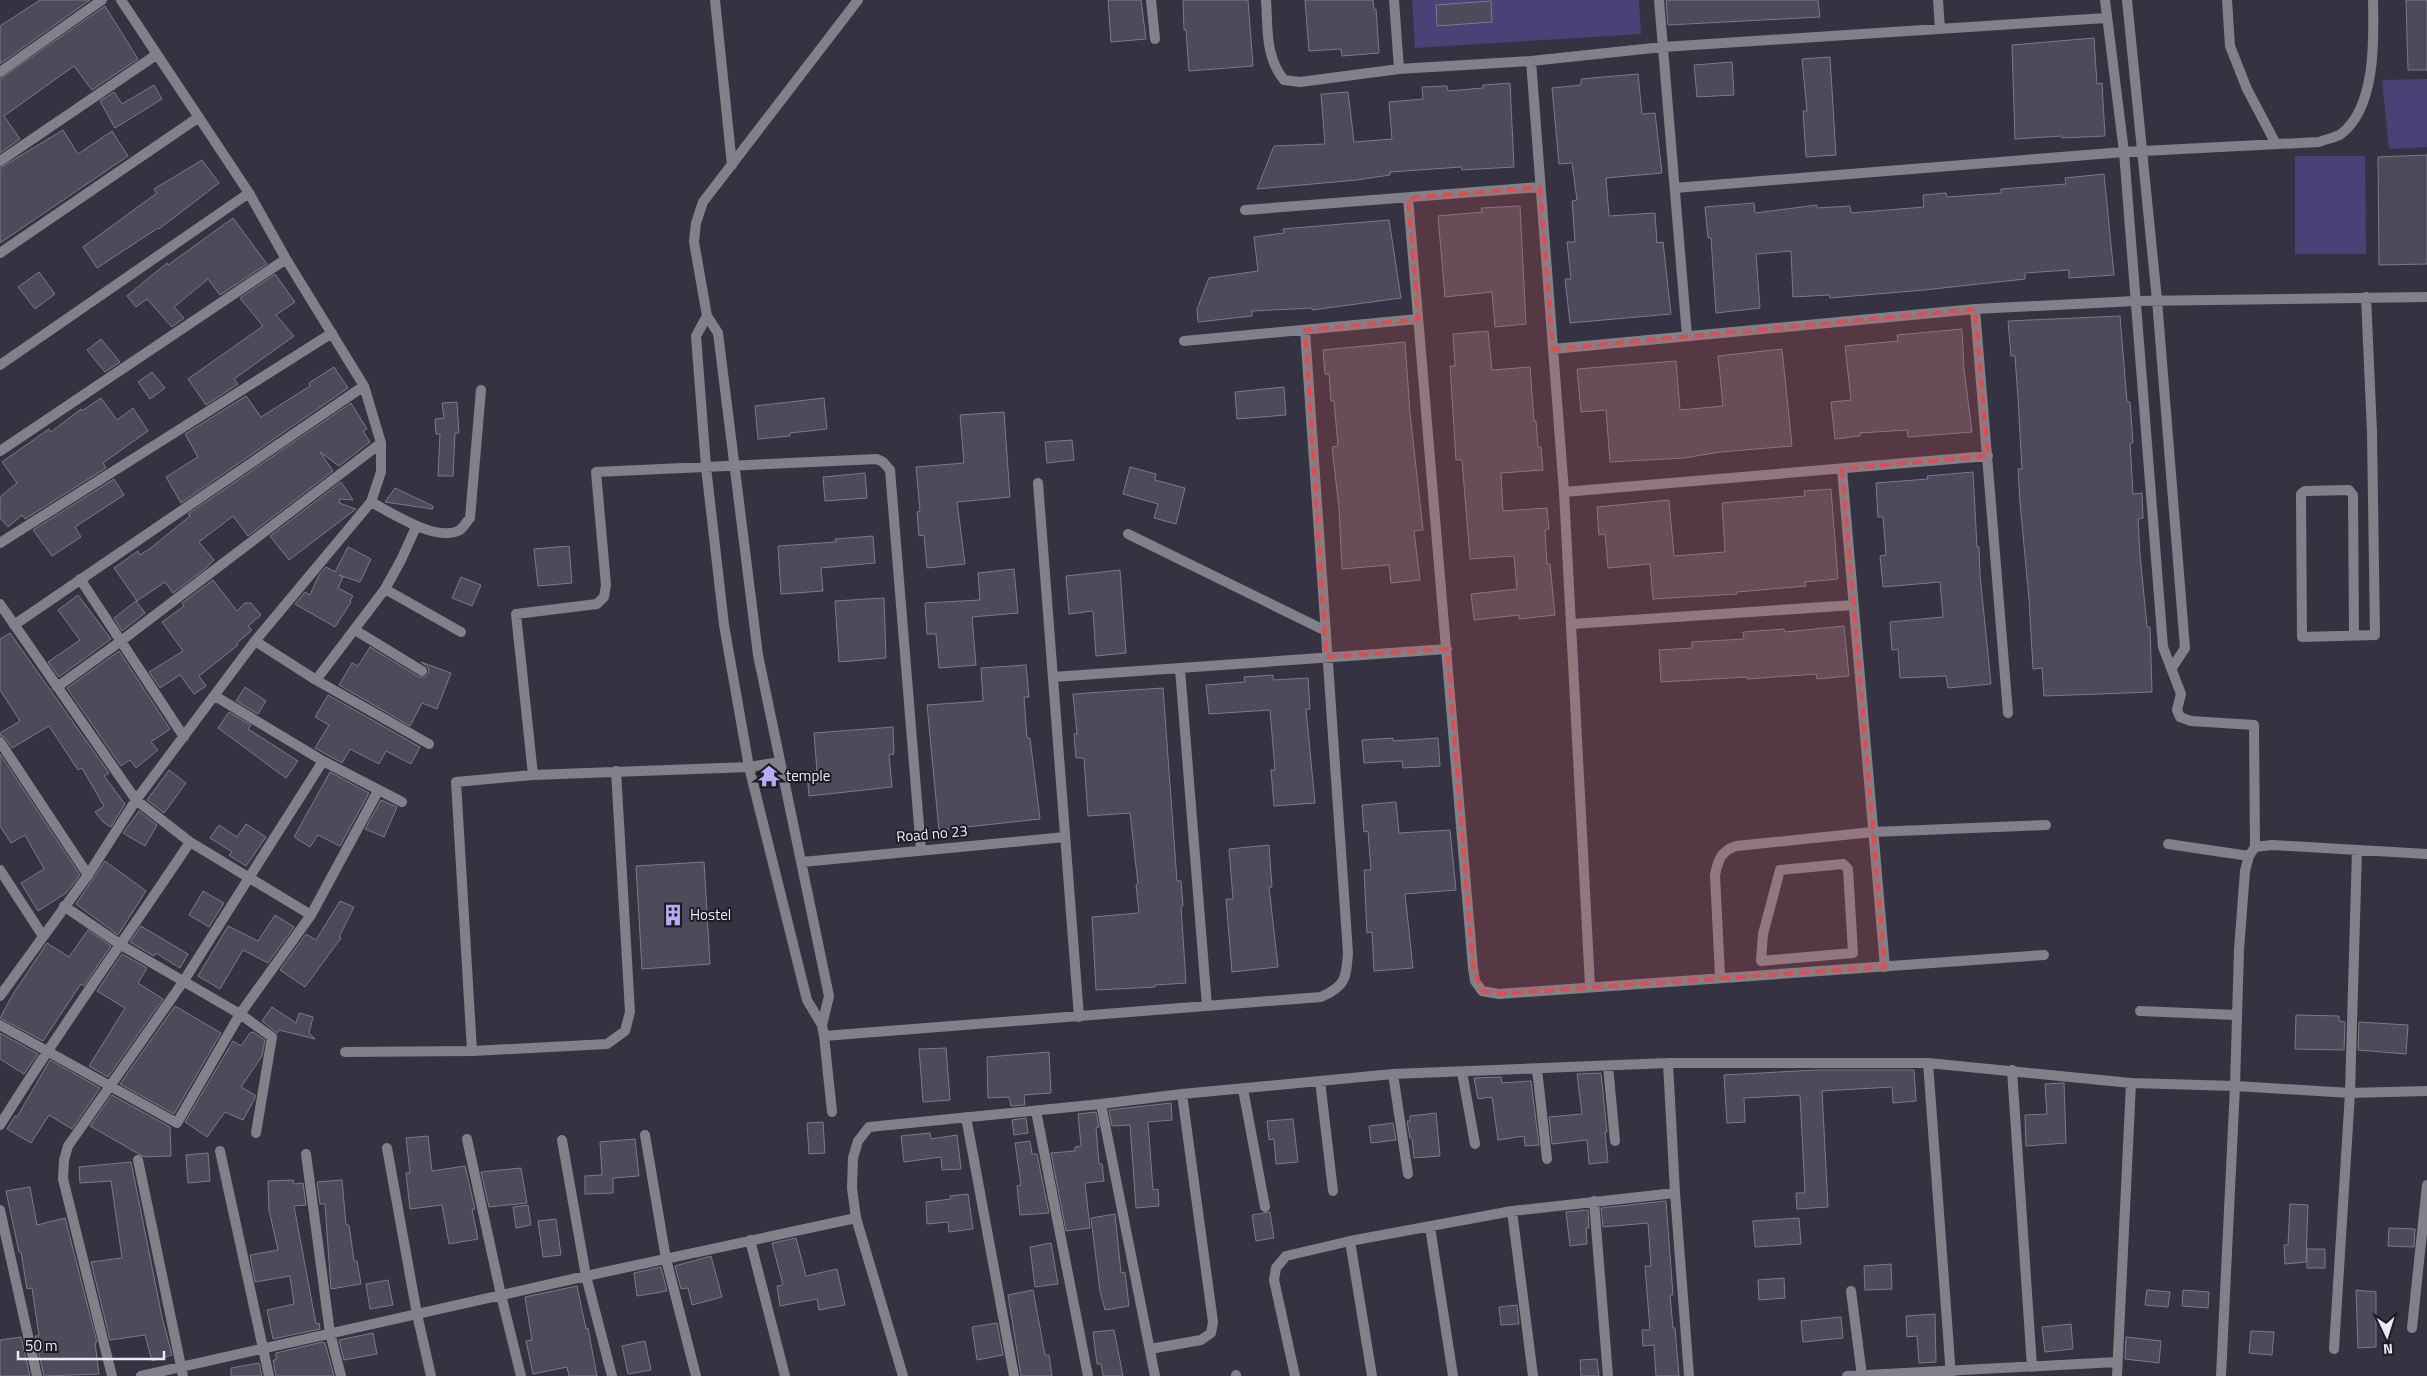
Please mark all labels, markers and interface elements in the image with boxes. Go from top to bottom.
temple icon: temple [756,763,782,789]
place label: temple [786,764,830,787]
street label: Road no 23 [895,819,969,848]
building icon: Hostel [660,902,686,928]
place label: Hostel [690,903,731,926]
north arrow [2362,1311,2412,1361]
scale bar [18,1328,164,1360]
text: 50 m [25,1334,58,1357]
text: N [2382,1339,2394,1360]

